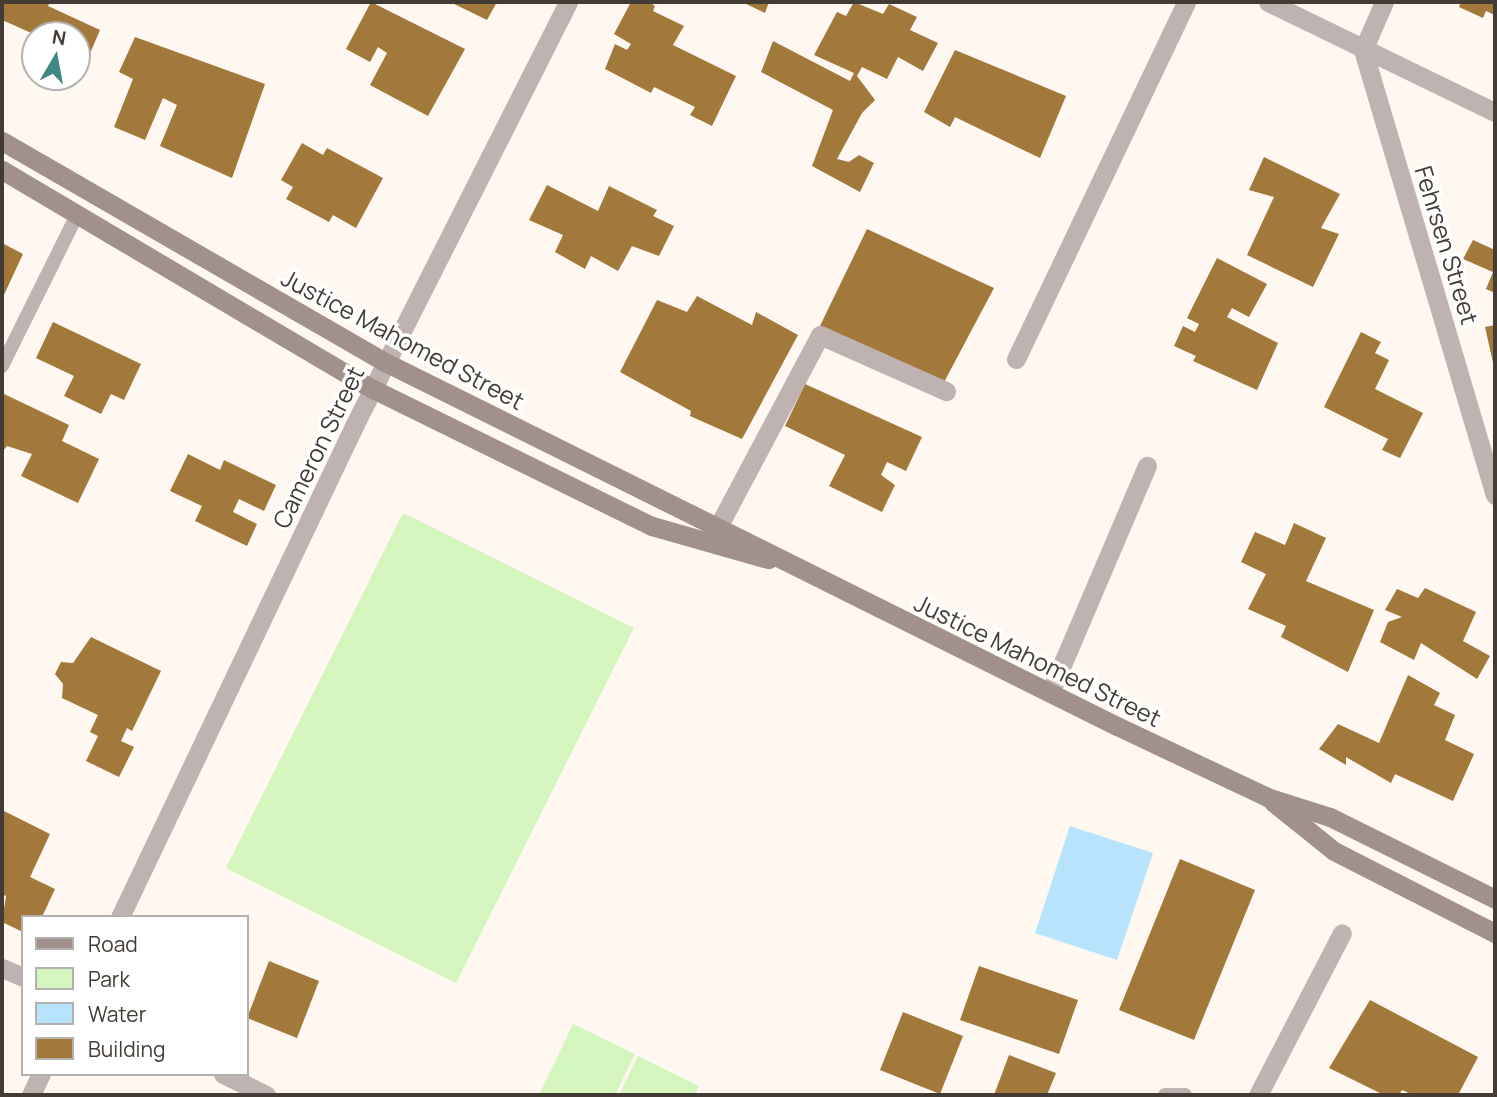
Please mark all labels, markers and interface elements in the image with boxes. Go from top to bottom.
north arrow [21,21,91,91]
text: N [50,23,68,51]
street label: Fehrsen Street [1409,162,1485,328]
street label: Justice Mahomed Street [277,263,529,415]
street label: Cameron Street [266,361,370,533]
street label: Justice Mahomed Street [910,588,1166,732]
legend [21,915,248,1076]
text: Road [88,930,138,958]
text: Park [88,965,130,993]
text: Water [88,1000,146,1028]
text: Building [88,1035,165,1063]

